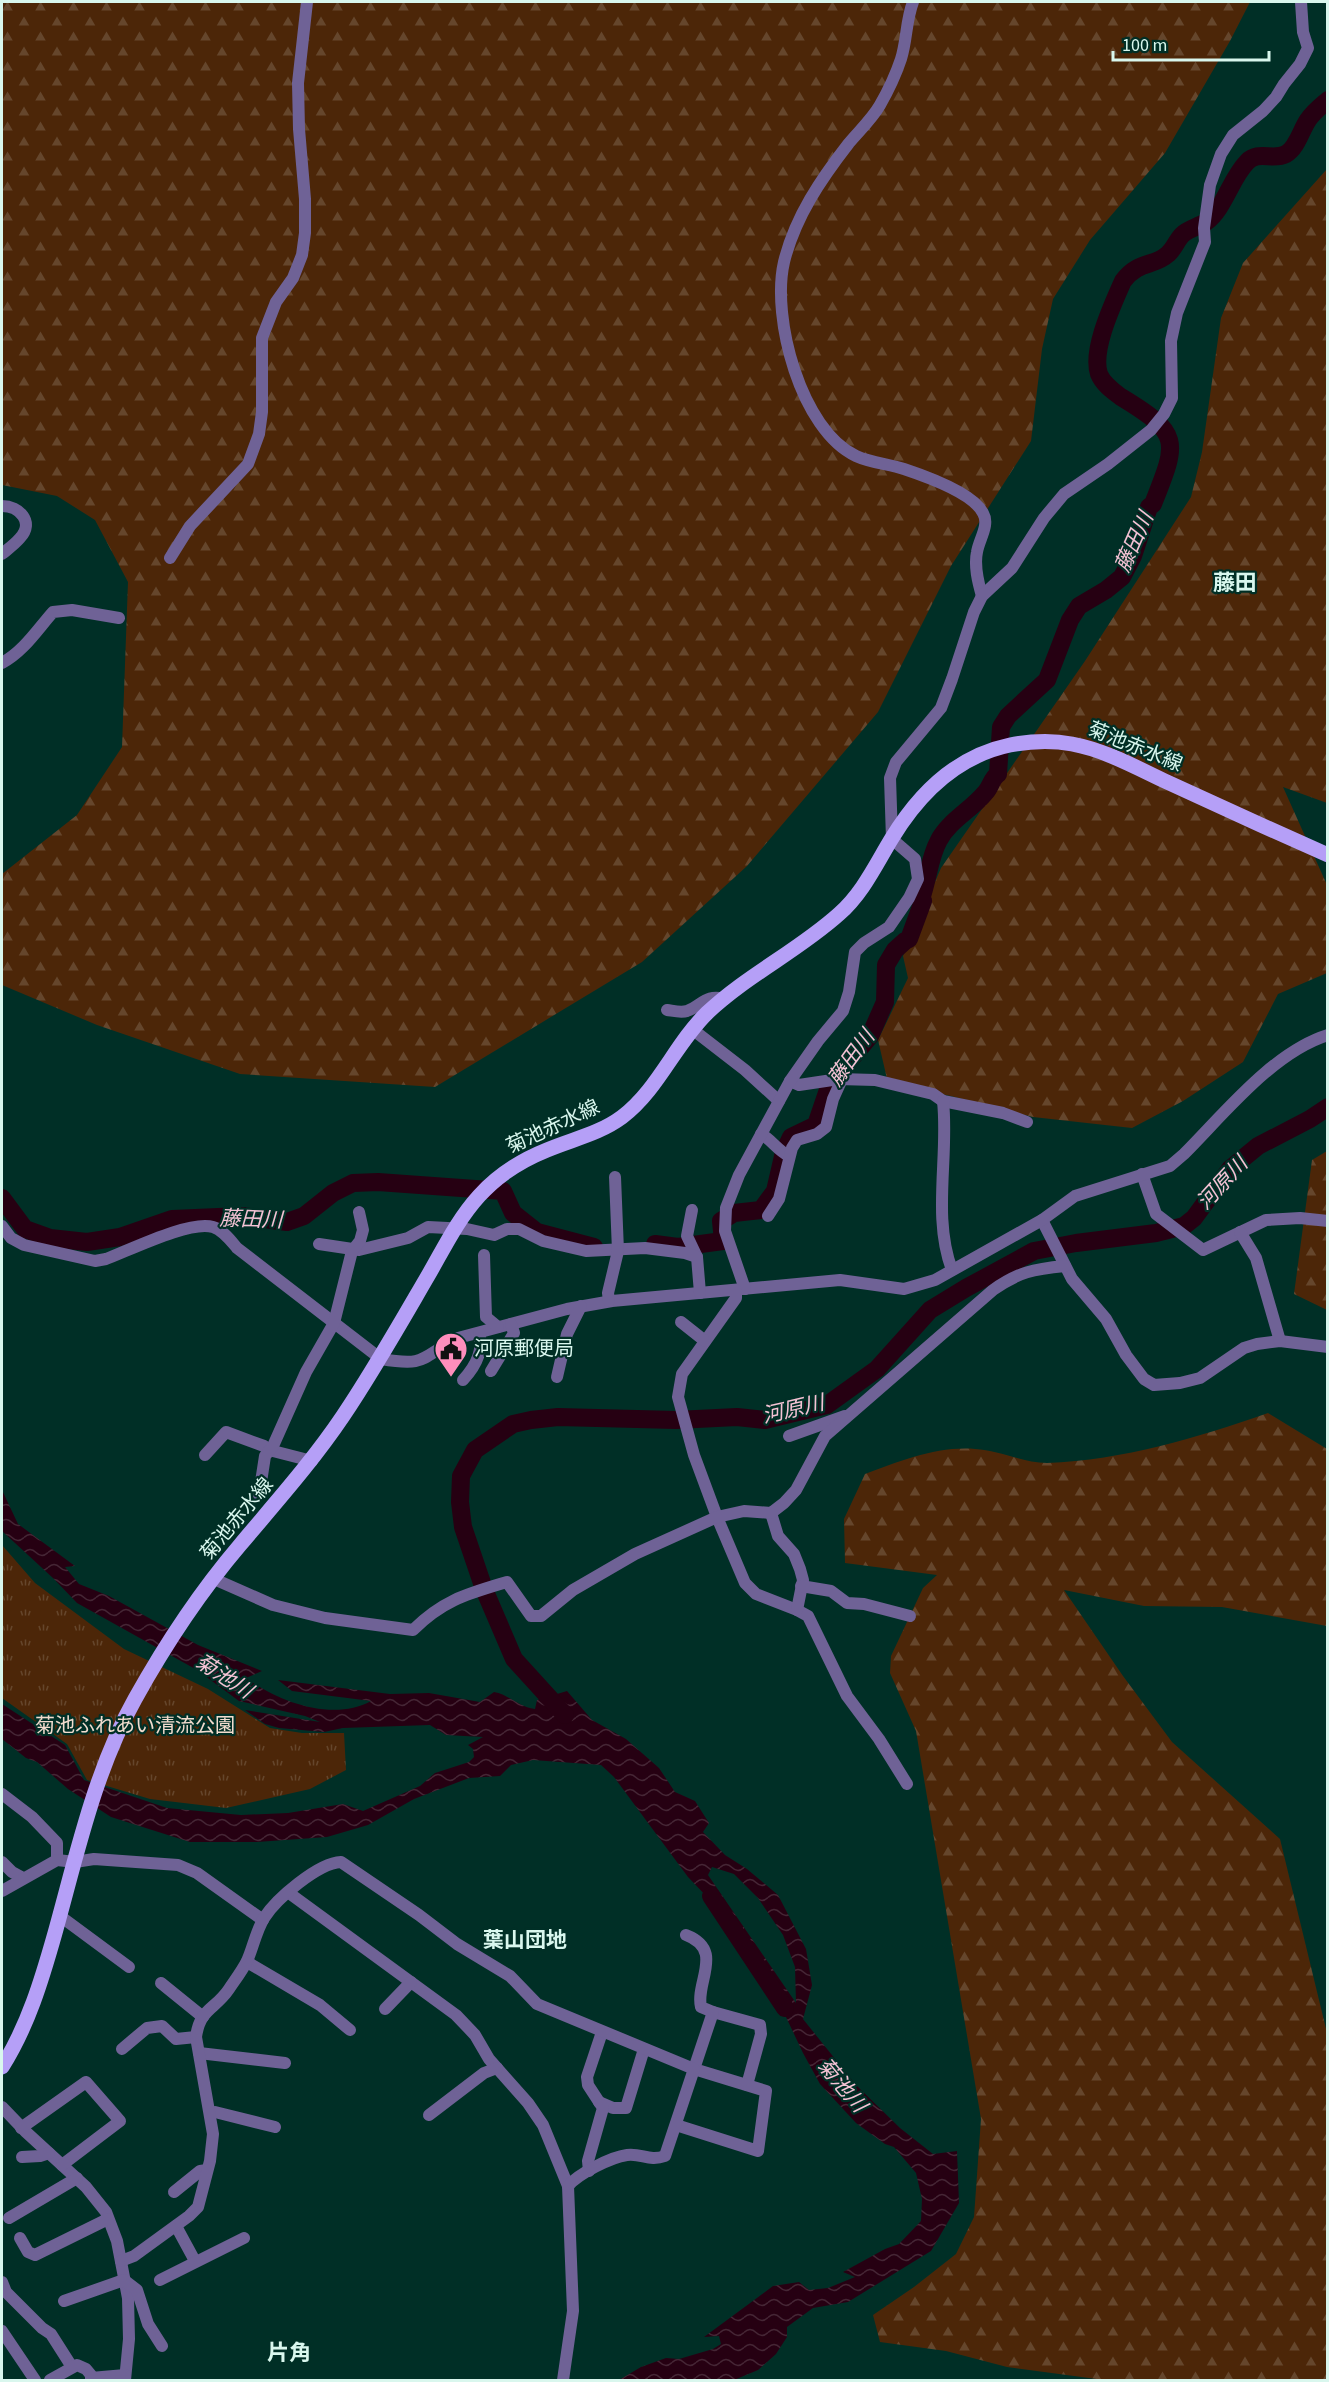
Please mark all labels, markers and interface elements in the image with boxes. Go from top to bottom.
scale bar [1113,24,1269,62]
text: 100 m [1122,33,1167,58]
water label: 藤田川 [1107,505,1161,577]
district label: 藤田 [1213,567,1257,599]
street label: 菊池赤水線 [1083,715,1187,779]
water label: 藤田川 [820,1022,883,1092]
street label: 菊池赤水線 [502,1093,604,1161]
water label: 河原川 [1190,1148,1256,1216]
water label: 藤田川 [219,1203,285,1235]
public building icon: 河原郵便局 [433,1331,469,1378]
place label: 河原郵便局 [474,1335,574,1363]
water label: 河原川 [759,1387,829,1431]
street label: 菊池赤水線 [194,1472,280,1566]
water label: 菊池川 [189,1646,260,1707]
park label: 菊池ふれあい清流公園 [35,1712,235,1740]
district label: 葉山団地 [483,1925,567,1955]
water label: 菊池川 [810,2051,875,2120]
district label: 片角 [267,2337,311,2369]

